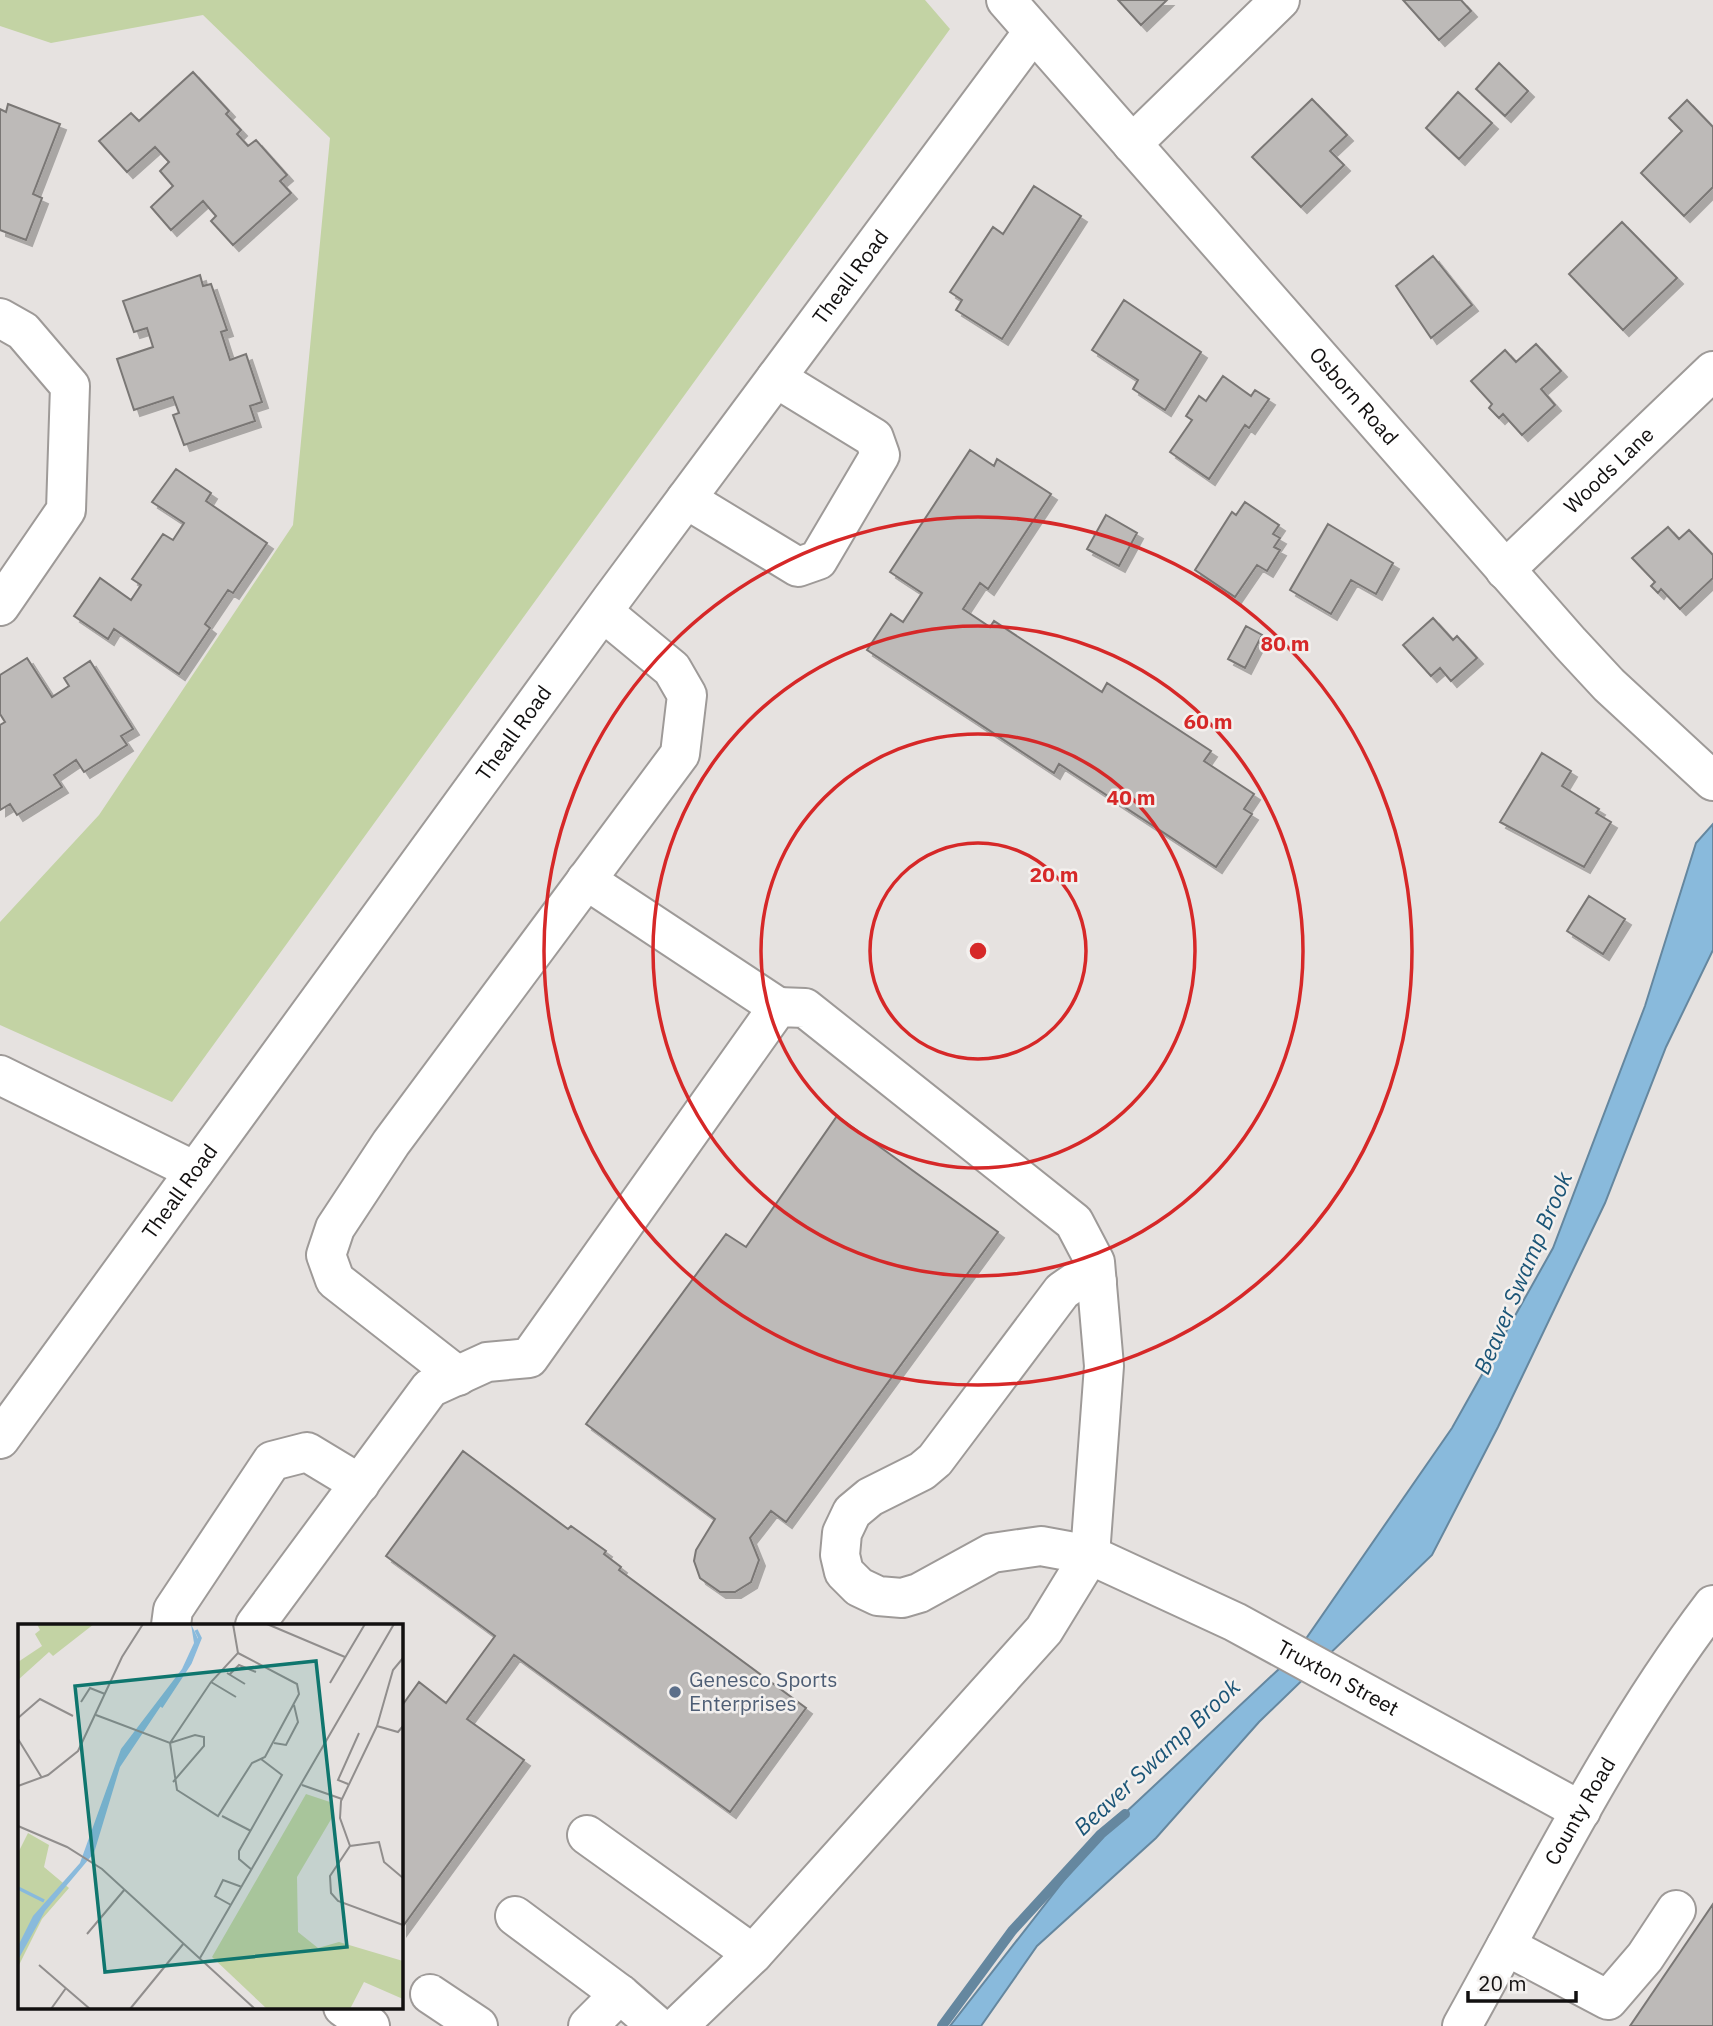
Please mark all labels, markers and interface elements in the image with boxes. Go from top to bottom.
street label: Theall Road [806,224,894,330]
street label: Osborn Road [1304,340,1405,451]
street label: Woods Lane [1557,420,1659,519]
text: 80 m [1261,629,1309,657]
street label: Theall Road [469,679,557,786]
text: 60 m [1184,707,1232,735]
text: 40 m [1107,783,1155,811]
text: 20 m [1030,860,1078,888]
centre of rings [966,939,990,963]
street label: Theall Road [135,1138,223,1244]
water label: Beaver Swamp Brook [1466,1166,1579,1378]
inset map [18,1624,402,2008]
street label: Truxton Street [1272,1633,1404,1722]
place label: Genesco Sports Enterprises [689,1665,838,1717]
water label: Beaver Swamp Brook [1067,1671,1247,1841]
marker: Genesco Sports Enterprises [667,1684,683,1700]
street label: County Road [1538,1752,1621,1870]
scale bar [1468,1960,1576,2004]
text: 20 m [1478,1969,1527,1997]

